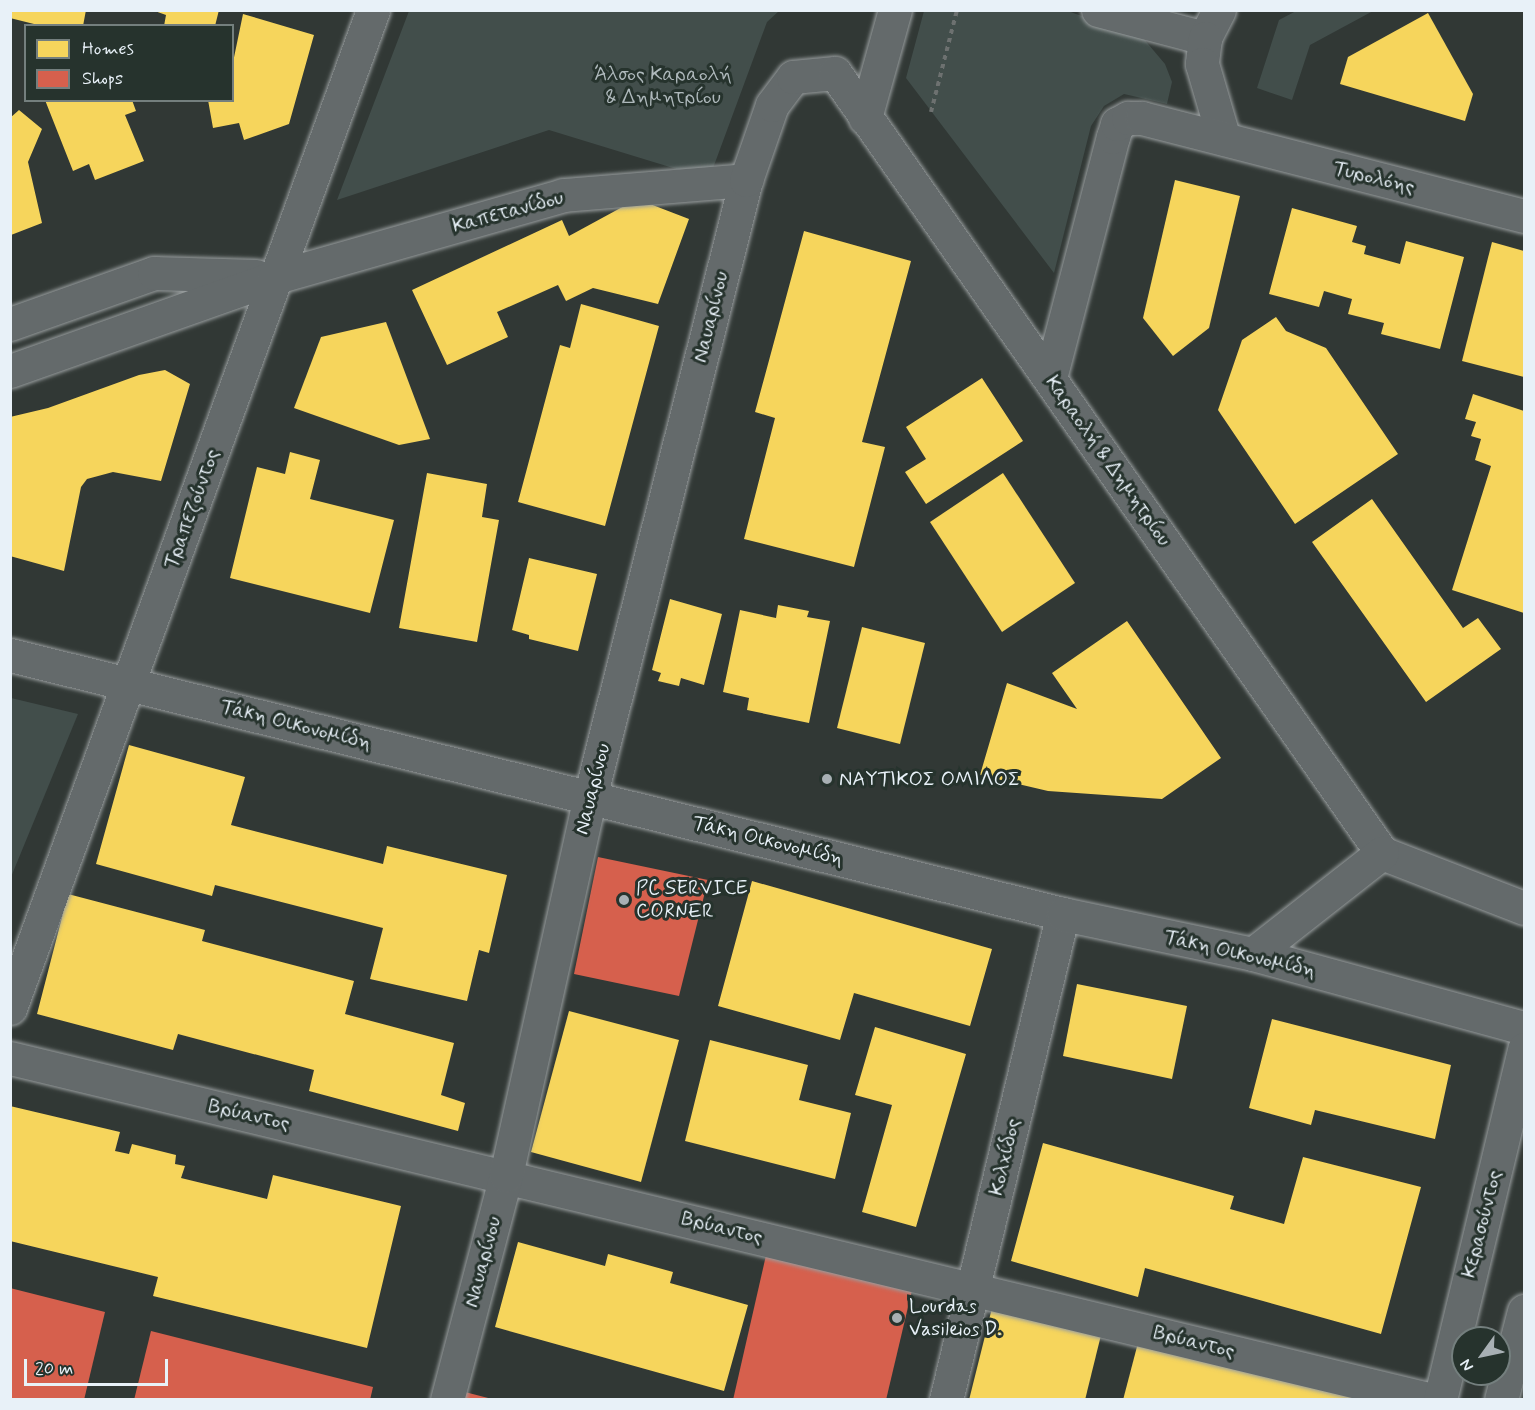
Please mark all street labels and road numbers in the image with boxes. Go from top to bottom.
street label: Τυρολόης [1331,156,1417,200]
street label: Καπετανίδου [450,186,566,238]
street label: Ναυαρίνου [688,269,734,365]
street label: Καραολή & Δημητρίου [1040,371,1176,551]
street label: Τραπεζούντος [159,446,225,572]
street label: Τάκη Οικονομίδη [218,695,374,755]
street label: Ναυαρίνου [570,741,616,837]
street label: Τάκη Οικονομίδη [690,811,846,871]
street label: Τάκη Οικονομίδη [1162,925,1318,983]
street label: Βρύαντος [206,1094,292,1136]
street label: Κολχίδος [985,1116,1025,1198]
street label: Κερασούντος [1457,1168,1507,1280]
street label: Βρύαντος [679,1206,765,1250]
street label: Ναυαρίνου [459,1214,507,1310]
street label: Βρύαντος [1151,1320,1237,1364]

